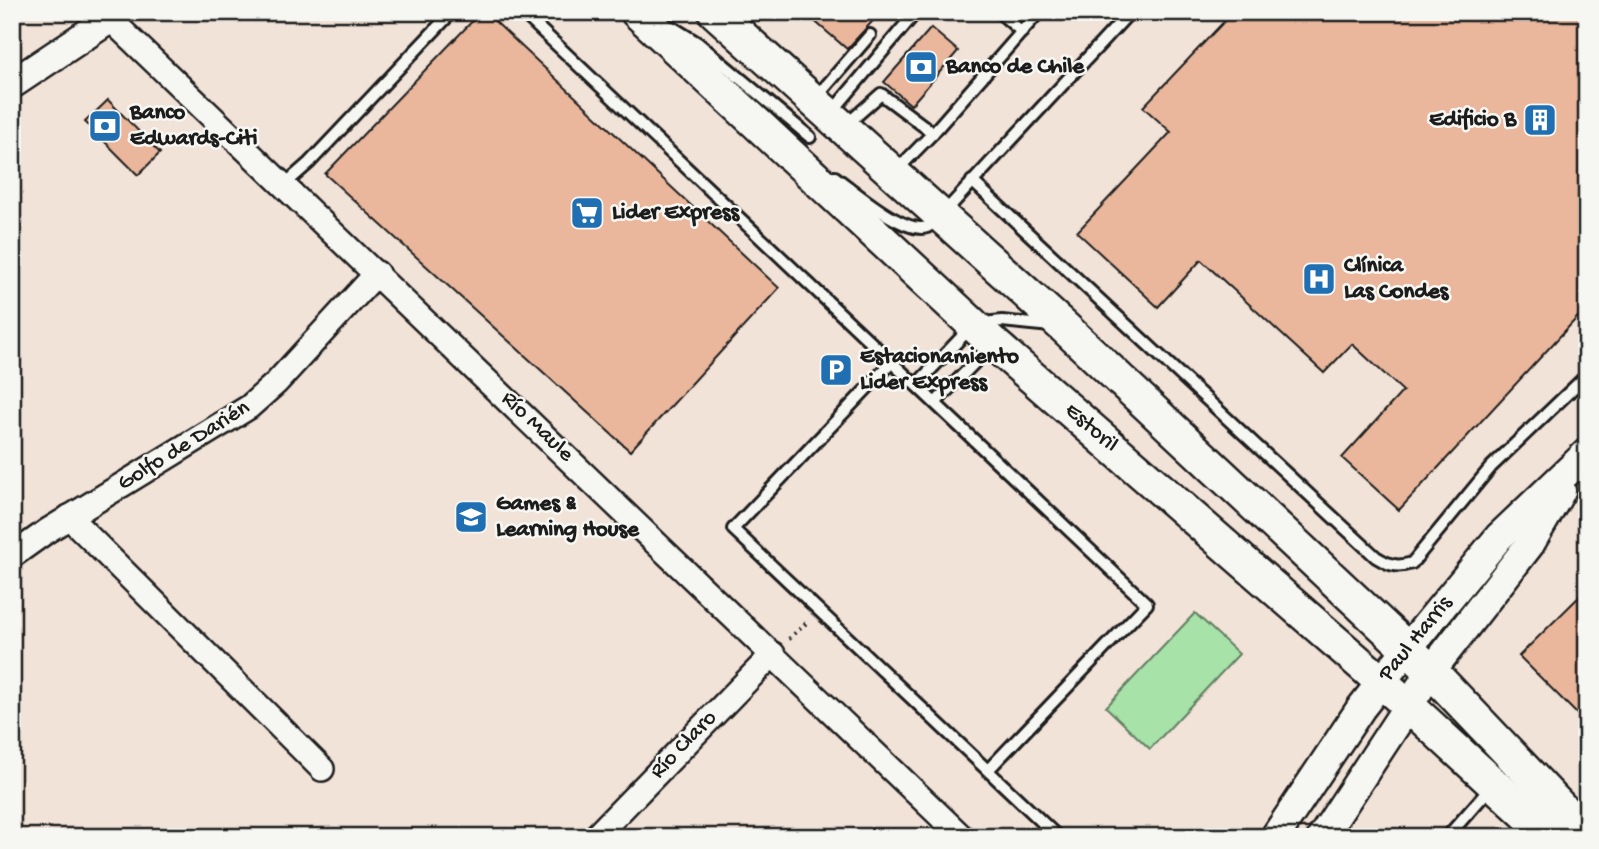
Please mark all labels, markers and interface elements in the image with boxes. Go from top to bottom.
bank icon: Banco de Chile [902,48,940,86]
place label: Banco de Chile [945,54,1085,81]
place label: Banco Edwards-Citi [129,100,258,153]
building icon: Edificio B [1521,101,1559,139]
bank icon: Banco Edwards-Citi [86,107,124,145]
place label: Edificio B [1429,107,1517,134]
supermarket icon: Lider Express [568,194,606,232]
place label: Lider Express [612,200,741,227]
place label: Clínica Las Condes [1344,253,1450,306]
hospital icon: Clínica Las Condes [1300,260,1338,298]
place label: Estacionamiento Lider Express [860,344,1019,397]
parking icon: Estacionamiento Lider Express [817,351,855,389]
street label: Río Maule [495,386,580,469]
street label: Golfo de Darién [113,395,255,497]
street label: Estoril [1059,397,1123,459]
place label: Games & Learning House [496,491,640,544]
school or university icon: Games & Learning House [452,498,490,536]
street label: Paul Harris [1373,590,1459,688]
street label: Río Claro [645,705,723,785]

